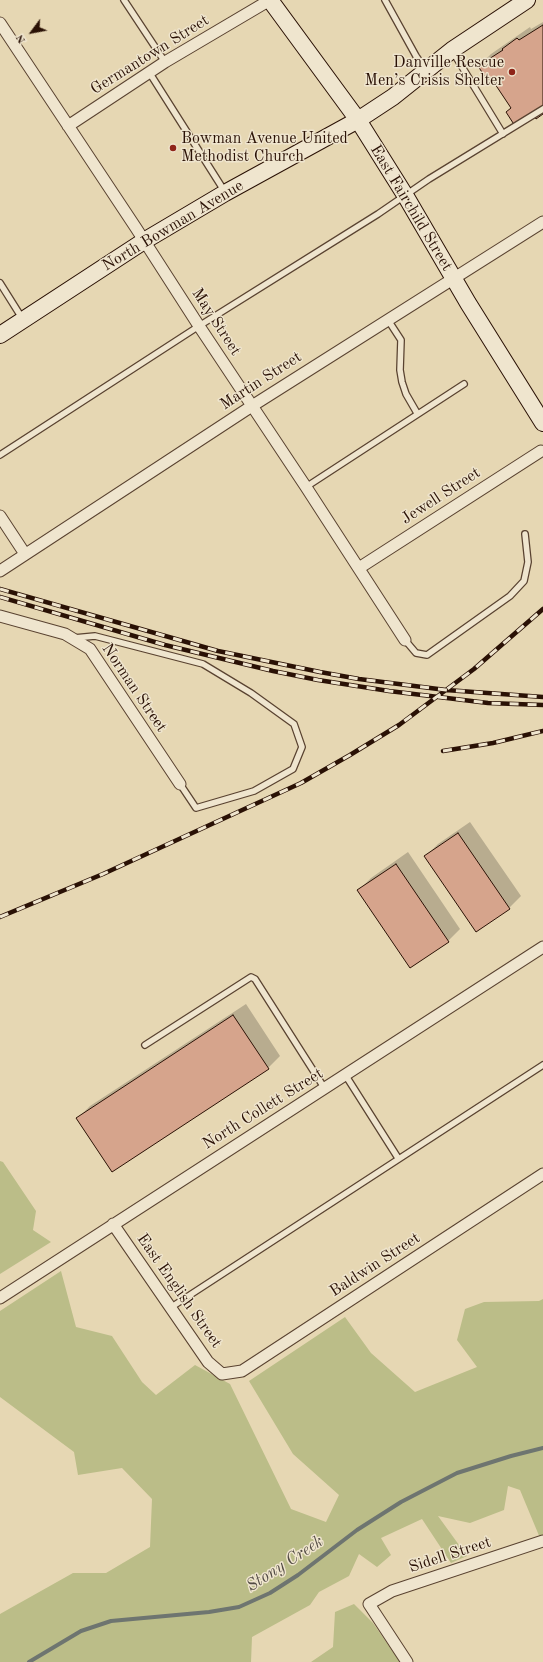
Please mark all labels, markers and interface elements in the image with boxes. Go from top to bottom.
street label: Germantown Street [87,11,213,99]
north arrow [12,12,52,52]
text: N [15,32,28,45]
place label: Danville Rescue Men’s Crisis Shelter [365,53,504,91]
marker: Danville Rescue Men’s Crisis Shelter [507,67,517,77]
place label: Bowman Avenue United Methodist Church [181,129,348,167]
street label: East Fairchild Street [366,141,456,275]
marker: Bowman Avenue United Methodist Church [168,143,178,153]
street label: North Bowman Avenue [99,176,247,276]
street label: May Street [187,285,245,359]
street label: Martin Street [217,348,305,414]
street label: Jewell Street [398,463,484,529]
street label: Norman Street [97,640,171,736]
street label: North Collett Street [199,1064,327,1154]
street label: Baldwin Street [326,1229,424,1301]
street label: East English Street [132,1230,226,1352]
water label: Stony Creek [243,1531,327,1597]
street label: Sidell Street [406,1533,494,1577]

